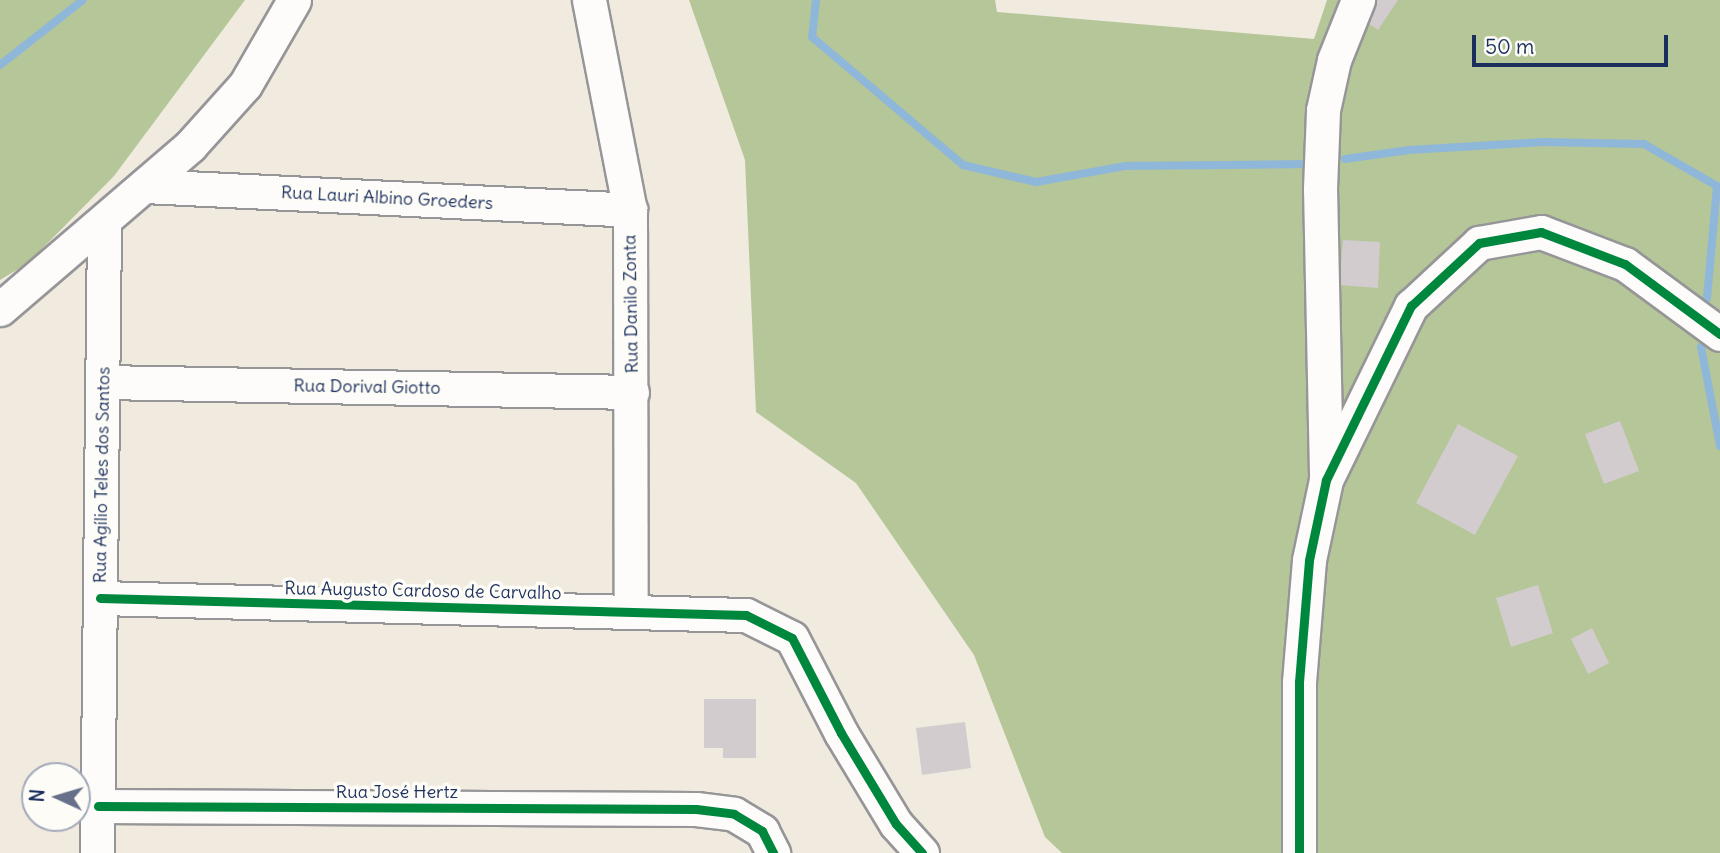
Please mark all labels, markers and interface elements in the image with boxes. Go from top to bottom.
scale bar [1475,21,1671,65]
text: 50 m [1485,33,1534,60]
street label: Rua Lauri Albino Groeders [280,182,494,214]
street label: Rua Danilo Zonta [619,234,643,374]
street label: Rua Agílio Teles dos Santos [89,367,115,583]
street label: Rua Dorival Giotto [293,375,441,399]
street label: Rua Augusto Cardoso de Carvalho [284,578,562,604]
north arrow [21,762,91,832]
street label: Rua José Hertz [336,781,458,803]
text: N [25,788,49,803]

